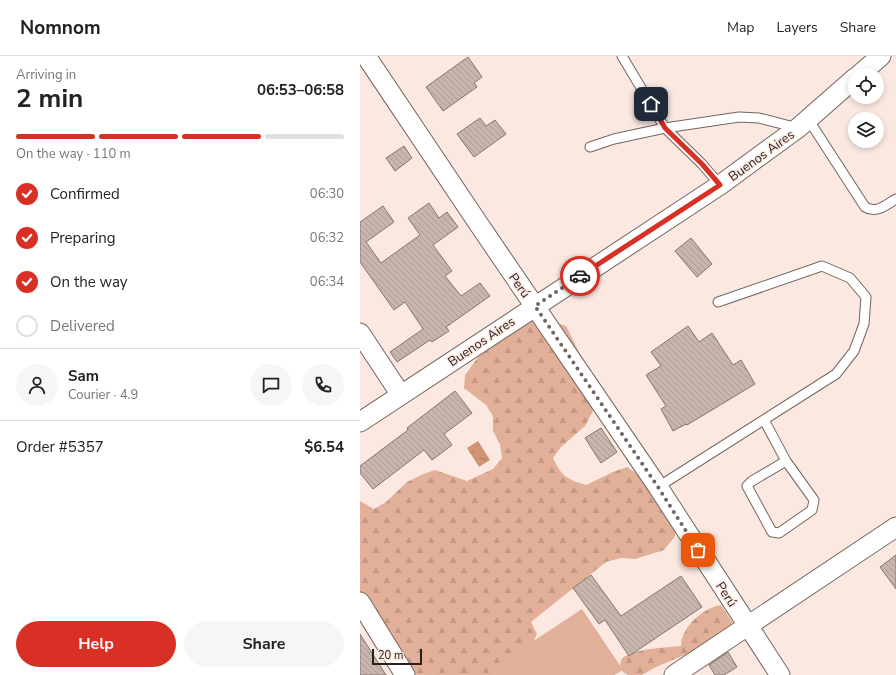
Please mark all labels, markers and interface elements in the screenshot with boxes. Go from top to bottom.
text: Nomnom [20,15,101,41]
text: Map [727,18,754,37]
text: Layers [776,18,818,37]
text: Share [840,18,876,37]
text: Arriving in [16,66,76,84]
map controls [848,68,884,148]
button: locate [848,68,884,104]
text: 06:53–06:58 [257,80,344,100]
text: 2 min [16,81,83,116]
pin [634,87,668,121]
icon: home [640,93,662,115]
button: layers [848,112,884,148]
street label: Buenos Aires [725,126,798,186]
text: On the way · 110 m [16,145,131,163]
icon: check [16,183,38,205]
text: Confirmed [50,184,120,204]
text: 06:30 [310,185,344,203]
icon: check [16,227,38,249]
text: Preparing [50,228,115,248]
text: 06:32 [310,229,344,247]
courier [560,256,600,296]
icon: car [569,265,591,287]
street label: Perú [504,269,534,302]
icon: check [16,271,38,293]
text: On the way [50,272,128,292]
text: 06:34 [310,273,344,291]
street label: Buenos Aires [444,313,519,371]
text: Delivered [50,316,115,336]
button: person [16,364,58,406]
button: chat [250,364,292,406]
button: phone [302,364,344,406]
text: Sam [68,366,99,386]
text: Courier · 4.9 [68,386,138,404]
text: Order #5357 [16,437,104,457]
text: $6.54 [304,437,344,457]
pin [681,533,715,567]
icon: bag [687,539,709,561]
street label: Perú [711,578,741,611]
button: Help [16,621,176,667]
button: Share [184,621,344,667]
scale bar [372,647,422,666]
text: 20 m [378,648,403,663]

